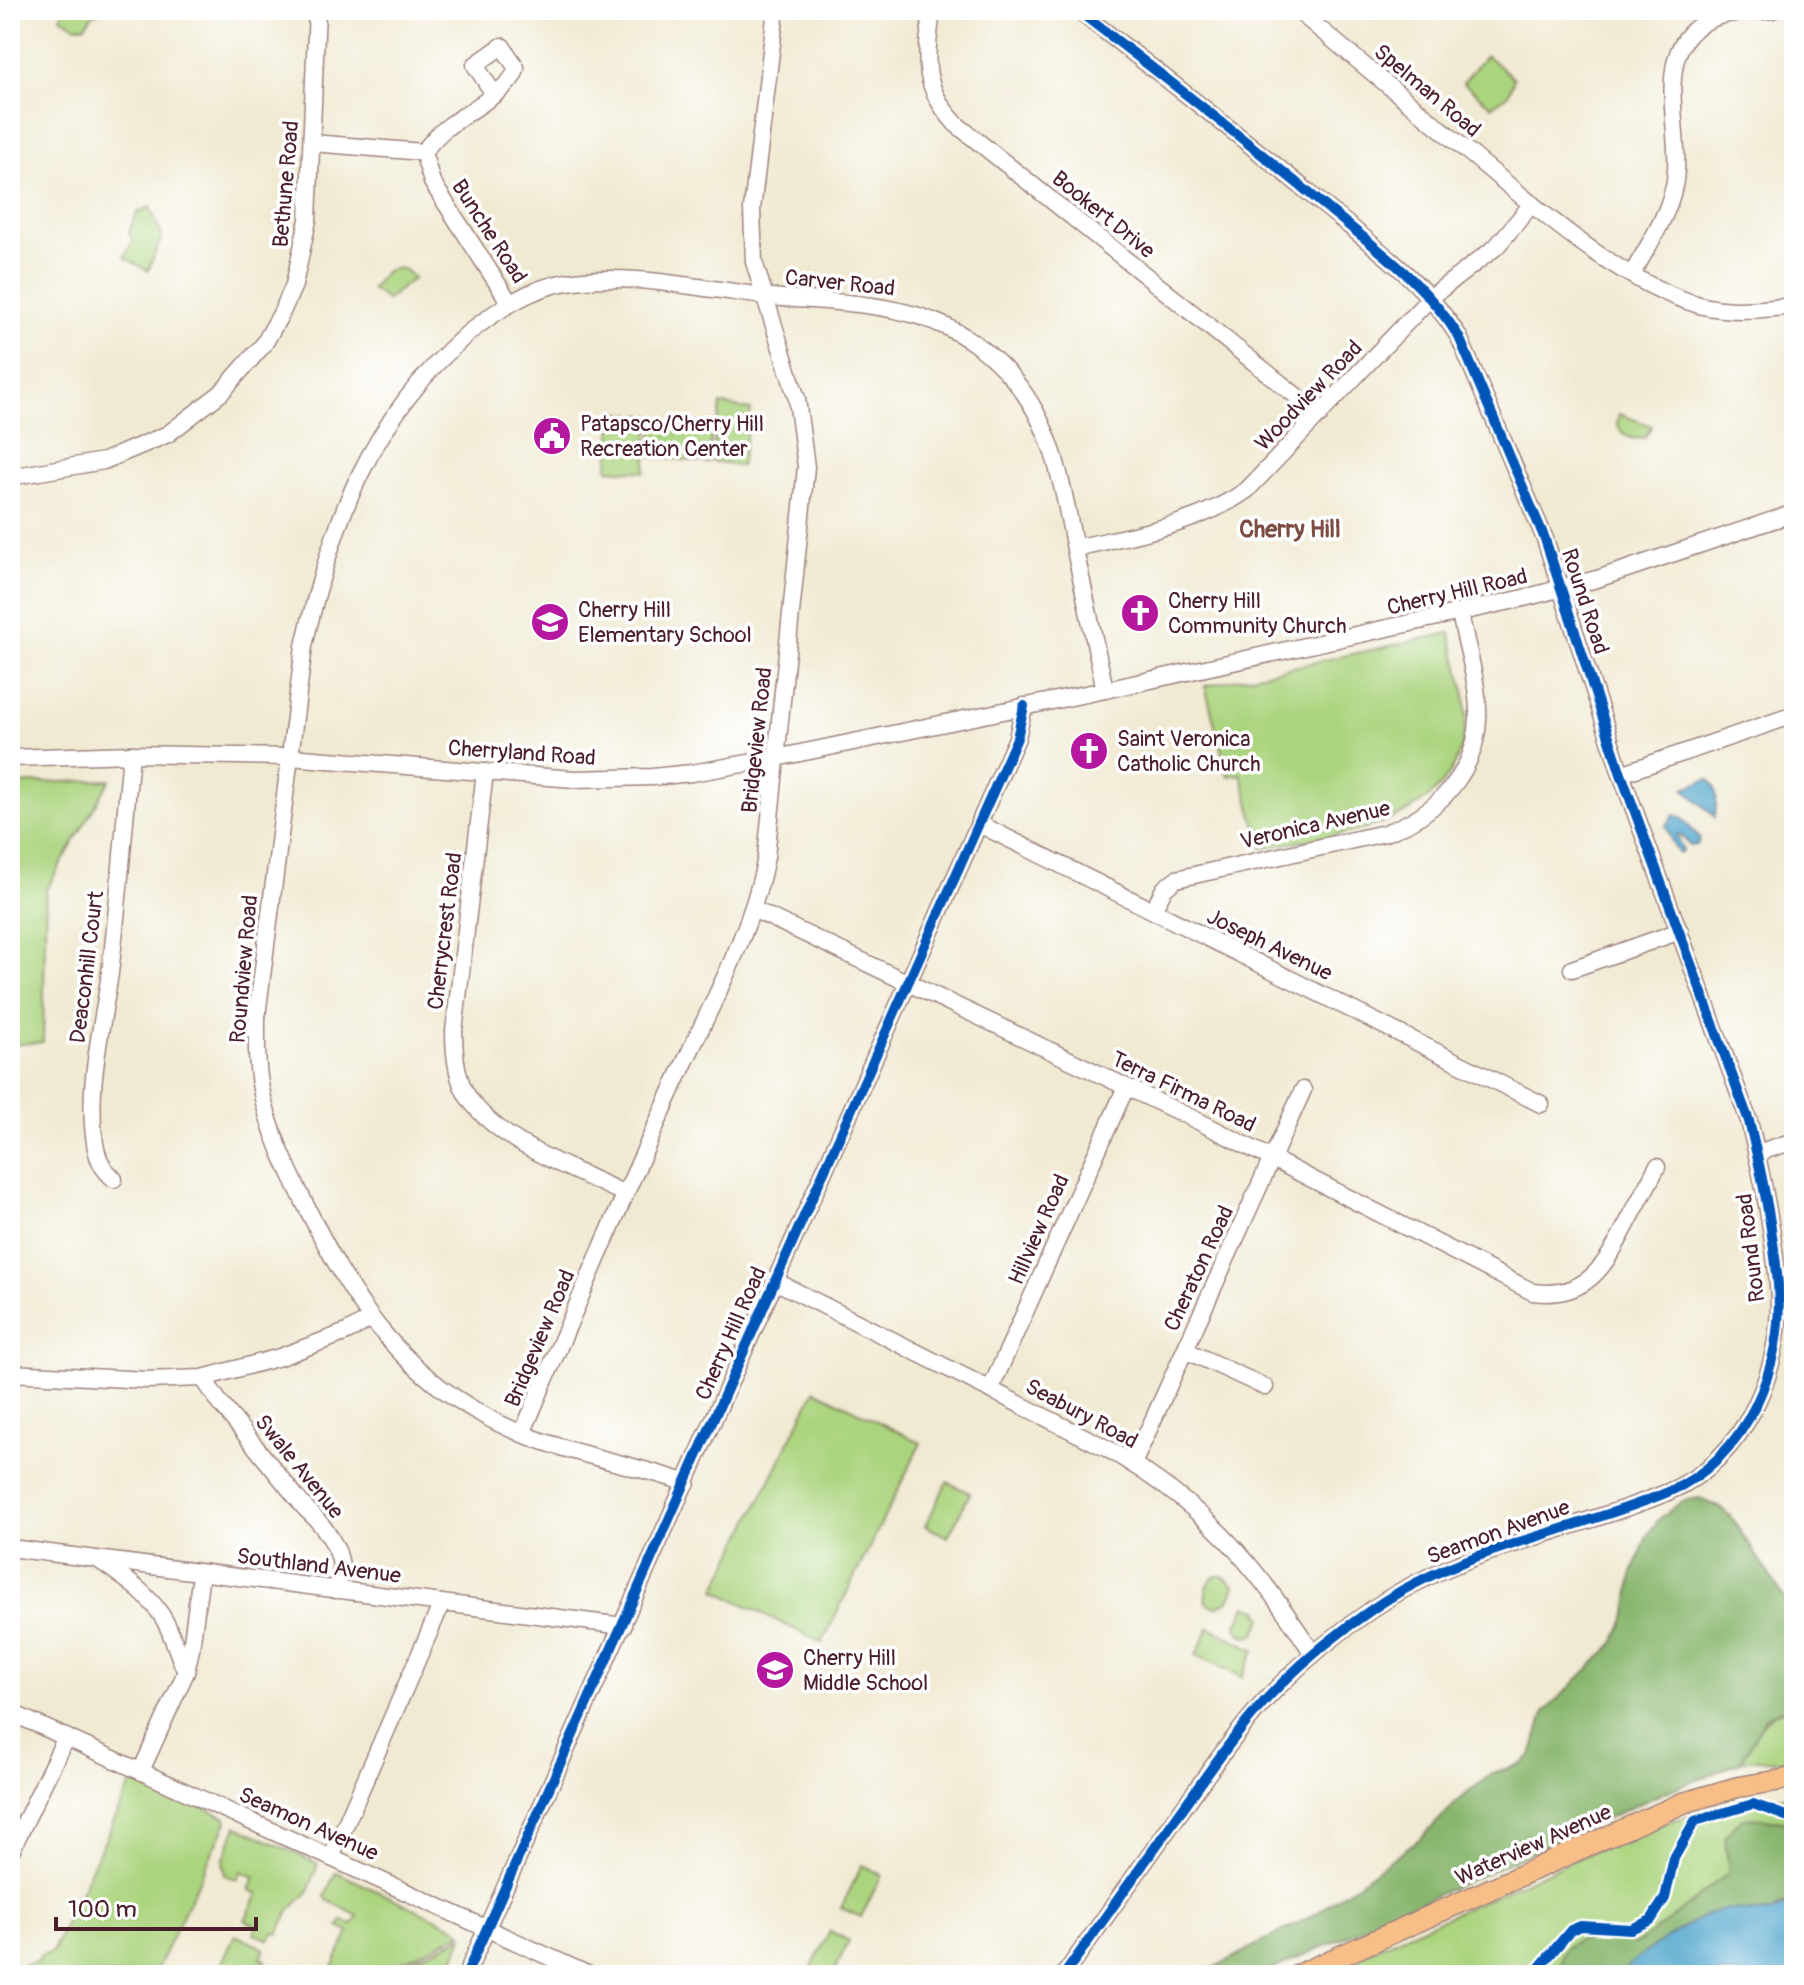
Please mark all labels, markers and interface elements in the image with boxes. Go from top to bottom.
street label: Spelman Road [1368,38,1487,144]
street label: Bethune Road [267,120,305,249]
street label: Bookert Drive [1046,165,1161,265]
street label: Bunche Road [445,174,533,289]
street label: Carver Road [783,263,896,303]
street label: Woodview Road [1249,335,1368,457]
place label: Patapsco/Cherry Hill Recreation Center [580,410,764,463]
public building icon: Patapsco/Cherry Hill Recreation Center [531,415,573,457]
district label: Cherry Hill [1239,515,1341,544]
street label: Round Road [1555,545,1615,658]
street label: Cherry Hill Road [1384,562,1530,622]
place label: Cherry Hill Community Church [1168,587,1347,640]
church icon: Cherry Hill Community Church [1119,592,1161,634]
place label: Cherry Hill Elementary School [578,596,752,649]
school or university icon: Cherry Hill Elementary School [529,601,571,643]
street label: Bridgeview Road [735,666,779,814]
place label: Saint Veronica Catholic Church [1117,725,1261,778]
church icon: Saint Veronica Catholic Church [1068,730,1110,772]
street label: Cherryland Road [447,734,597,772]
street label: Veronica Avenue [1237,794,1393,856]
street label: Cherrycrest Road [421,851,469,1011]
street label: Deaconhill Court [64,889,110,1045]
street label: Roundview Road [224,894,264,1044]
street label: Joseph Avenue [1202,902,1337,987]
street label: Terra Firma Road [1107,1045,1261,1139]
street label: Hillview Road [1002,1170,1076,1289]
street label: Round Road [1730,1192,1772,1304]
street label: Cheraton Road [1158,1201,1240,1336]
street label: Cherry Hill Road [689,1262,773,1405]
street label: Bridgeview Road [498,1265,581,1411]
street label: Seabury Road [1020,1373,1143,1455]
street label: Swale Avenue [249,1409,350,1525]
street label: Seamon Avenue [1423,1493,1574,1571]
street label: Southland Avenue [235,1542,403,1590]
place label: Cherry Hill Middle School [803,1644,928,1697]
school or university icon: Cherry Hill Middle School [754,1649,796,1691]
street label: Seamon Avenue [234,1781,383,1867]
street label: Waterview Avenue [1451,1798,1616,1892]
scale bar [56,1881,256,1931]
text: 100 m [68,1895,137,1924]

